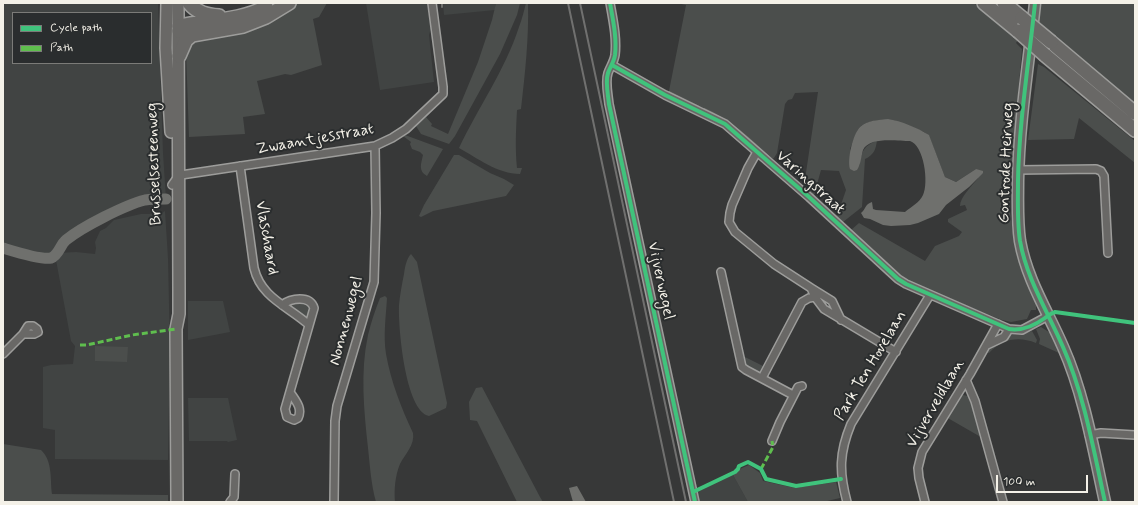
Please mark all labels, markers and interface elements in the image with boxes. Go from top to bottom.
legend [12,12,152,64]
text: Cycle path [50,20,102,36]
text: Path [50,40,73,56]
street label: Brusselsesteenweg [143,102,167,226]
street label: Gontrode Heirweg [995,102,1019,224]
street label: Zwaantjesstraat [255,120,375,160]
street label: Varingstraat [771,147,849,219]
street label: Vlaschaard [250,199,282,277]
street label: Vijverwegel [642,240,678,322]
street label: Nonnenwegel [326,274,368,368]
street label: Park Ten Hovelaan [831,308,911,424]
street label: Vijverveldlaan [903,356,969,452]
scale bar [998,467,1090,493]
text: 100 m [1003,474,1035,490]

